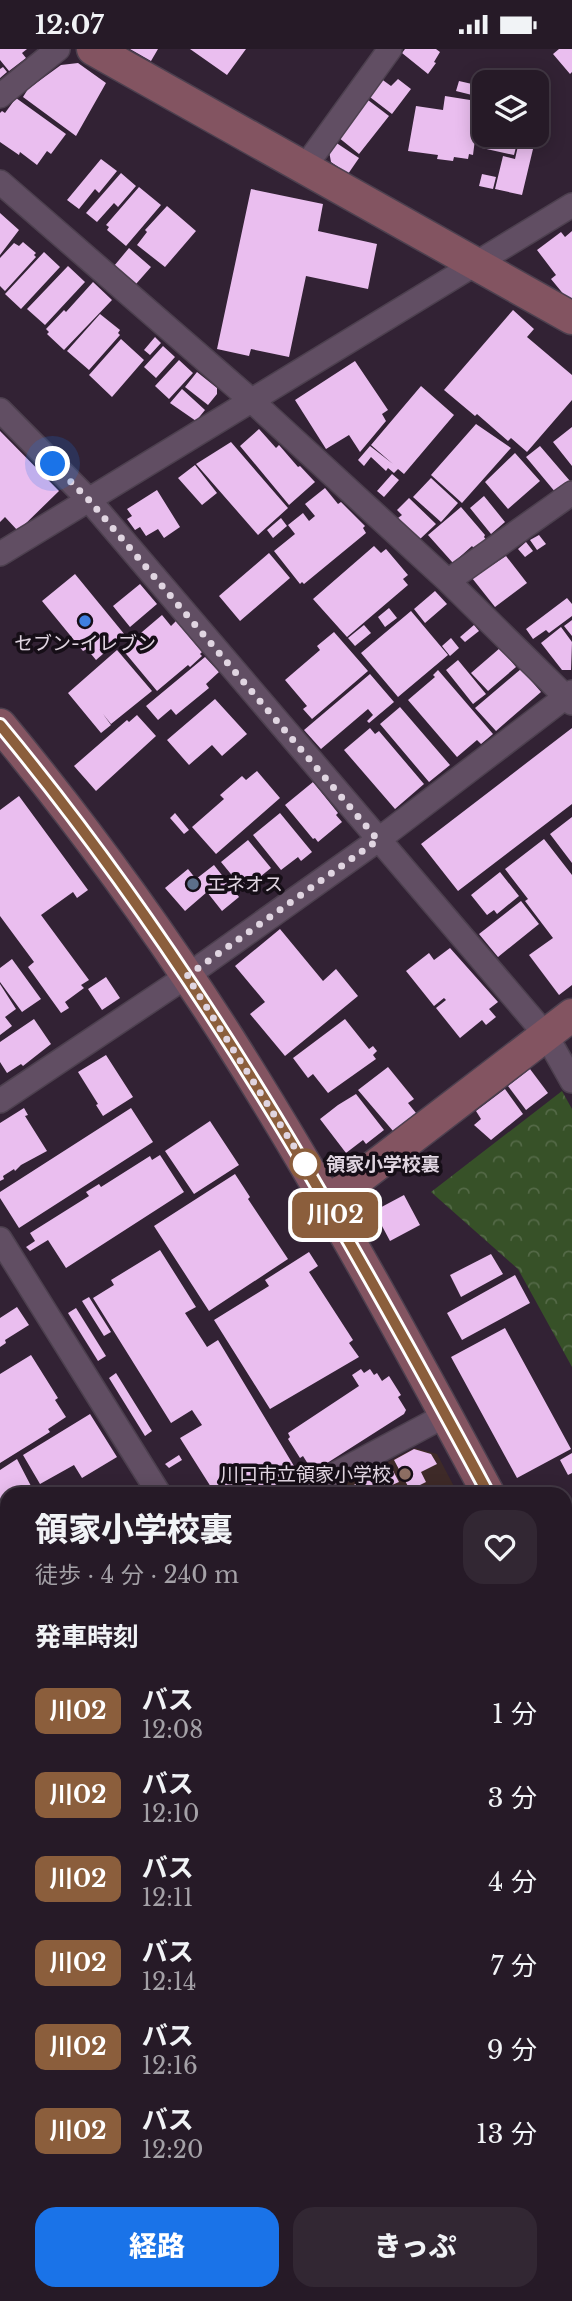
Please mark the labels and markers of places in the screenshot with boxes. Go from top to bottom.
marker: セブン-イレブン [77,613,93,629]
place label: セブン-イレブン [14,632,156,655]
place label: エネオス [207,873,283,896]
marker: エネオス [185,876,201,892]
marker: 領家小学校裏 [290,1149,320,1179]
place label: 領家小学校裏 [326,1153,440,1176]
place label: 川口市立領家小学校 [220,1463,391,1486]
marker: 川口市立領家小学校 [397,1466,413,1482]

